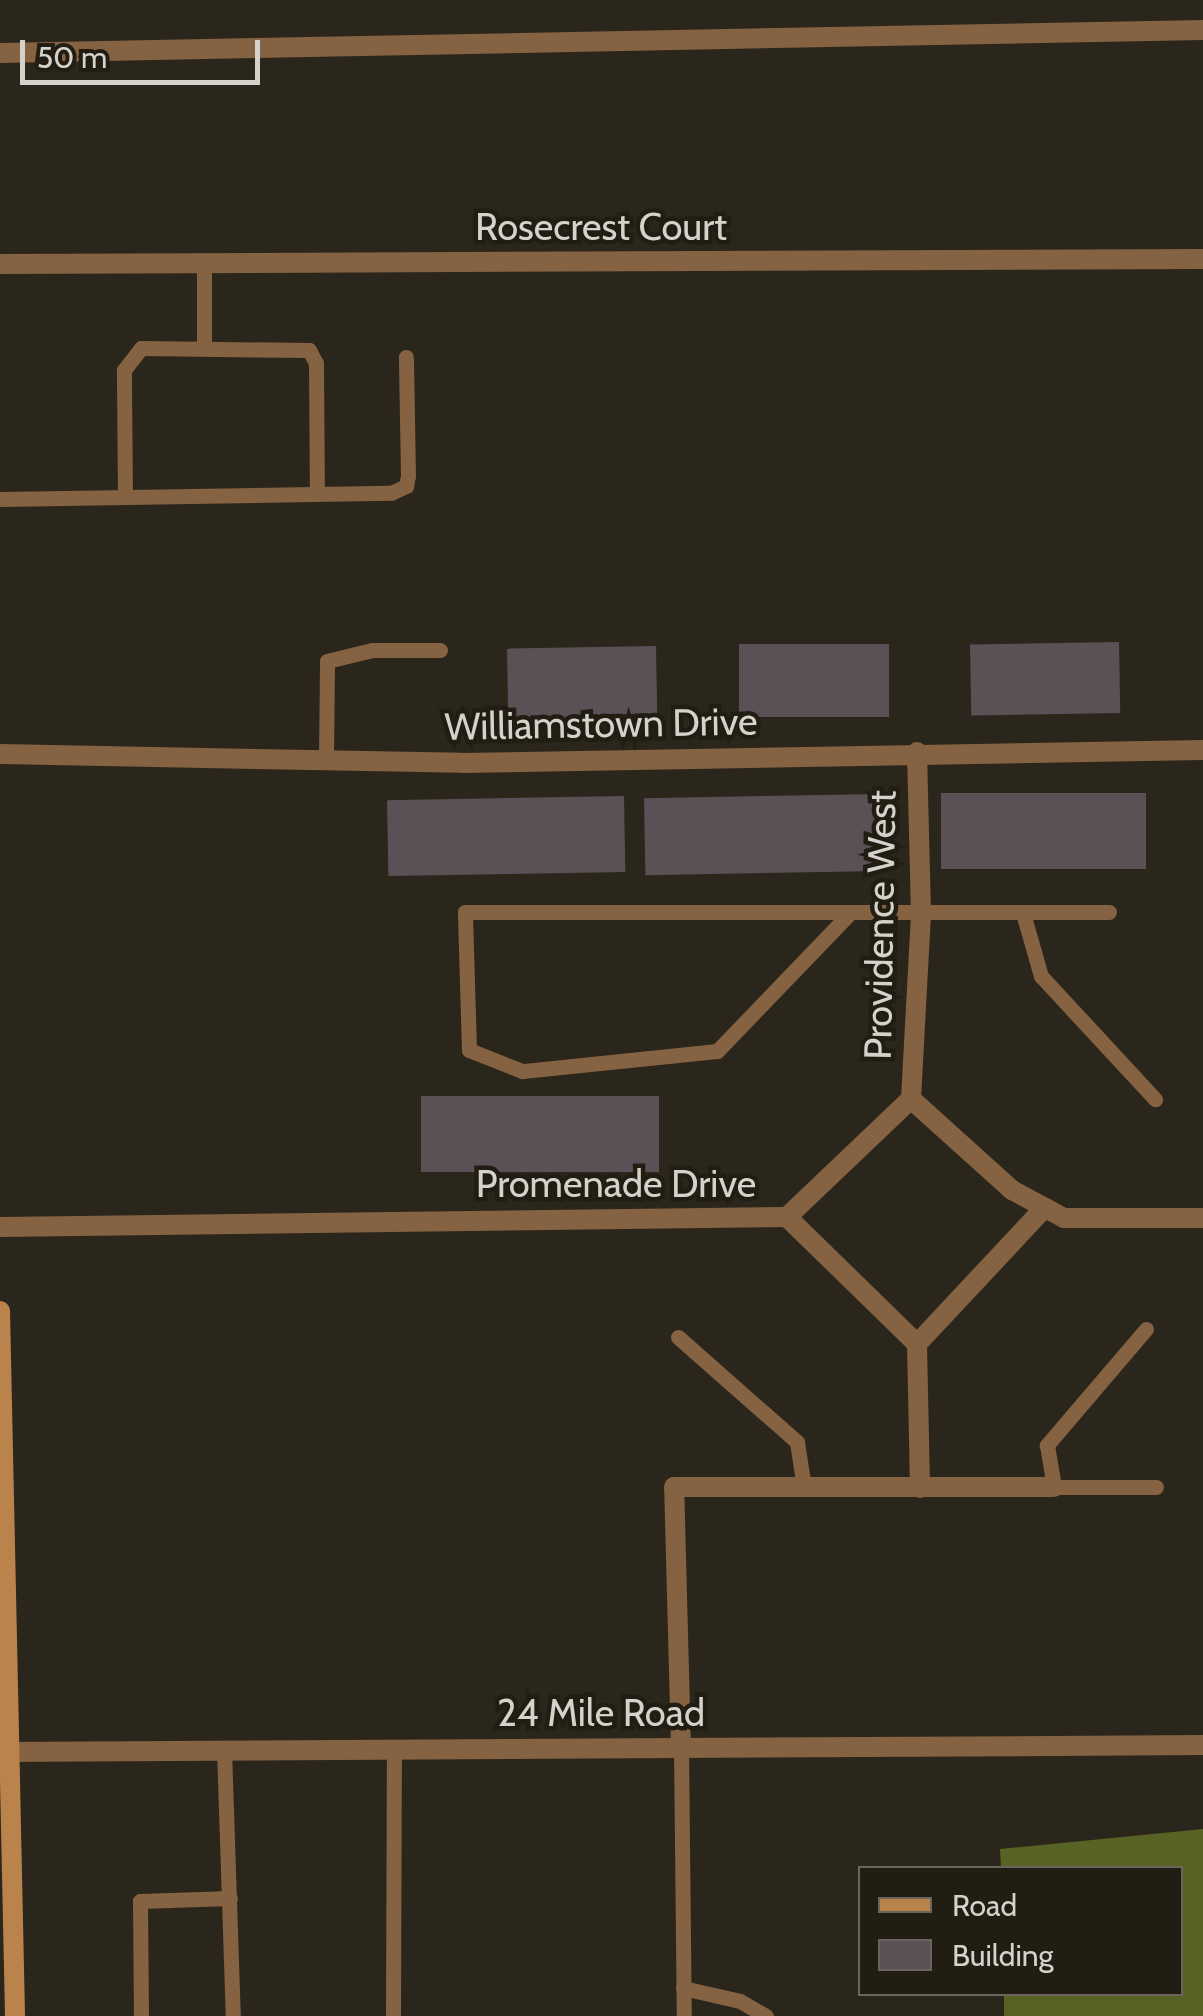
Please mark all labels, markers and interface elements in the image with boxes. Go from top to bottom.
scale bar [25,20,265,82]
text: 50 m [37,39,107,76]
street label: Rosecrest Court [475,204,727,250]
street label: Williamstown Drive [444,698,758,750]
street label: Providence West [855,790,905,1060]
street label: Promenade Drive [476,1161,756,1207]
street label: 24 Mile Road [497,1690,705,1736]
legend [858,1866,1183,1996]
text: Road [952,1887,1017,1924]
text: Building [952,1937,1054,1974]

